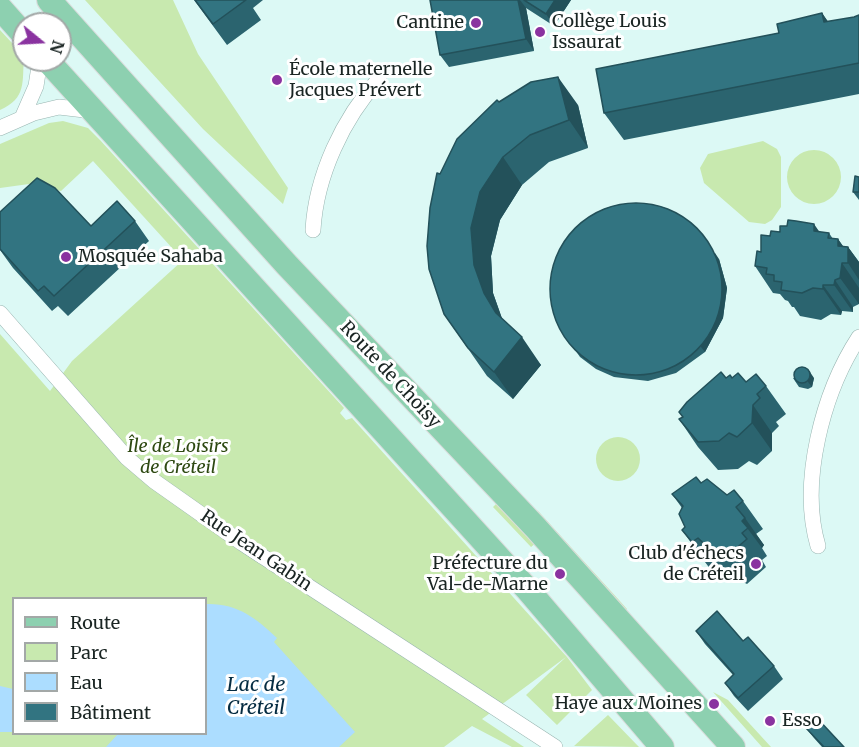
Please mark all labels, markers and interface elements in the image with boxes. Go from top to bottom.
place label: Collège Louis Issaurat [552,11,667,54]
north arrow [12,12,72,72]
place label: Cantine [397,12,464,34]
marker: Cantine [469,16,483,30]
marker: Collège Louis Issaurat [533,25,547,39]
text: N [46,38,69,56]
place label: École maternelle Jacques Prévert [289,59,432,101]
marker: École maternelle Jacques Prévert [270,73,284,87]
place label: Mosquée Sahaba [78,246,223,268]
marker: Mosquée Sahaba [59,250,73,264]
street label: Route de Choisy [335,317,445,433]
park label: Île de Loisirs de Créteil [127,436,229,478]
street label: Rue Jean Gabin [196,506,316,596]
place label: Club d'échecs de Créteil [629,543,744,586]
place label: Préfecture du Val-de-Marne [427,553,548,596]
marker: Club d'échecs de Créteil [749,557,763,571]
marker: Préfecture du Val-de-Marne [553,567,567,581]
legend [12,597,207,735]
text: Route [70,611,120,634]
text: Parc [70,641,108,664]
text: Eau [70,671,103,694]
water label: Lac de Créteil [227,673,285,720]
place label: Haye aux Moines [555,693,702,715]
marker: Haye aux Moines [707,697,721,711]
text: Bâtiment [70,701,151,724]
place label: Esso [782,710,822,732]
marker: Esso [763,714,777,728]

